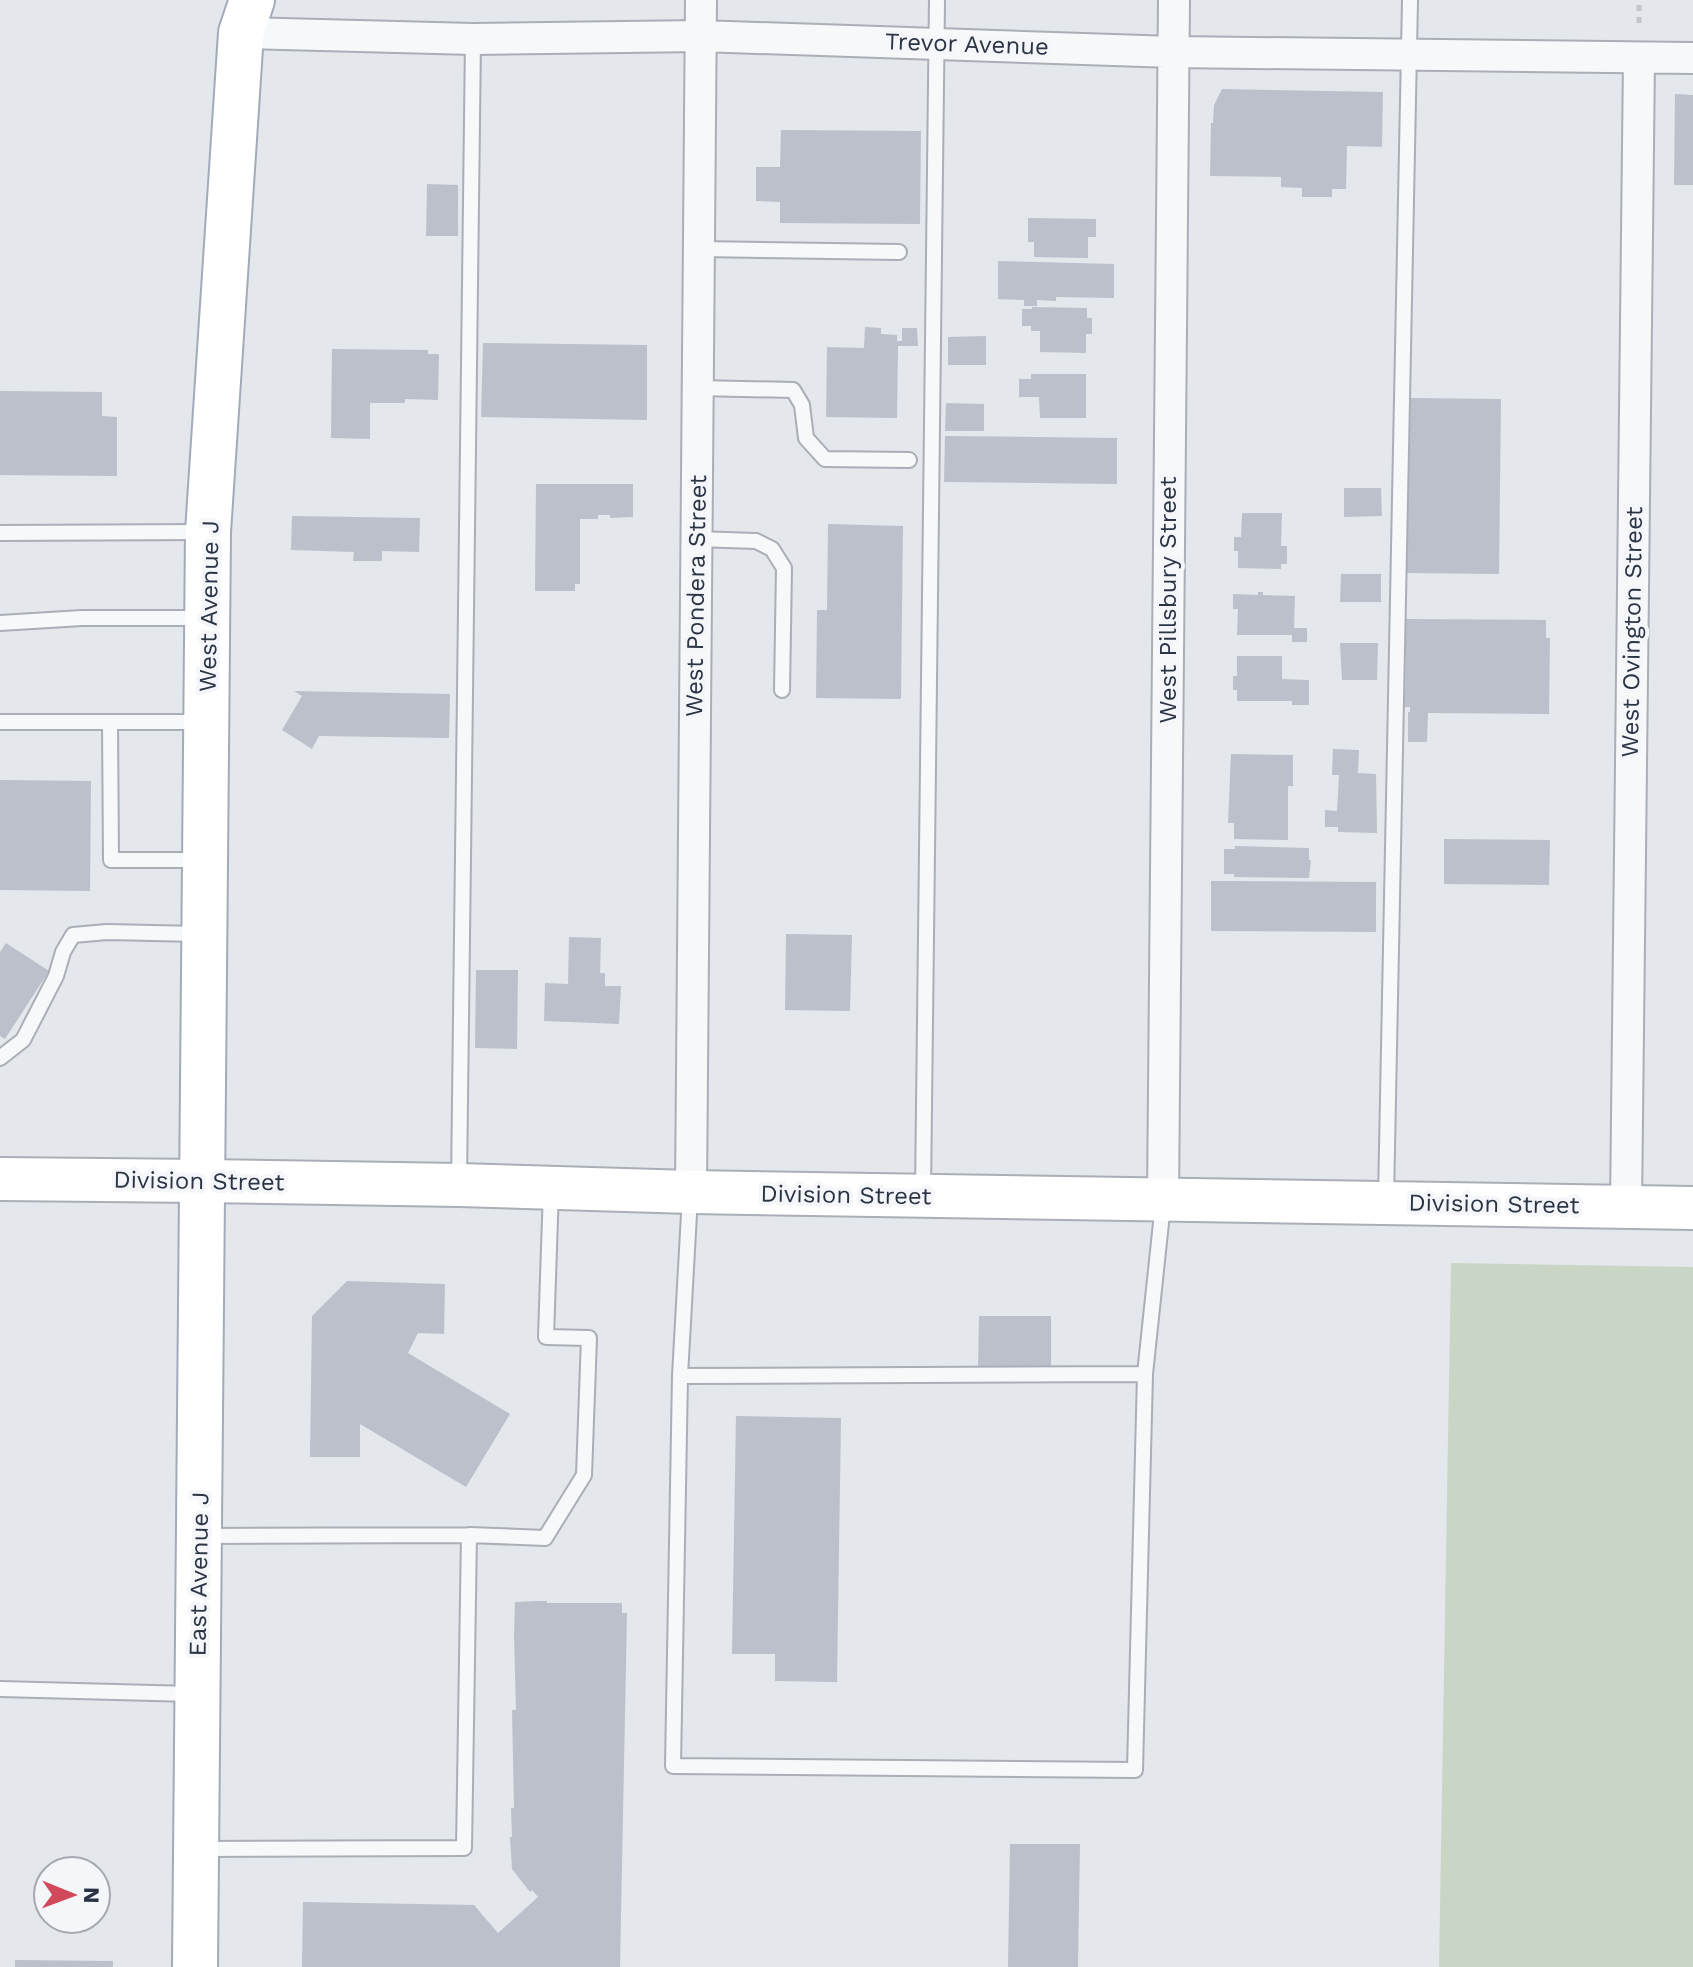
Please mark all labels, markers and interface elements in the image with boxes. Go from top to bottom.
street label: Trevor Avenue [885,27,1049,61]
street label: West Pondera Street [680,475,712,717]
street label: West Pillsbury Street [1154,476,1182,724]
street label: West Ovington Street [1616,506,1648,758]
street label: West Avenue J [194,520,224,692]
street label: Division Street [113,1166,285,1196]
street label: Division Street [760,1180,932,1210]
street label: Division Street [1408,1189,1580,1219]
street label: East Avenue J [184,1491,214,1657]
north arrow [32,1855,112,1935]
text: N [79,1887,104,1904]

